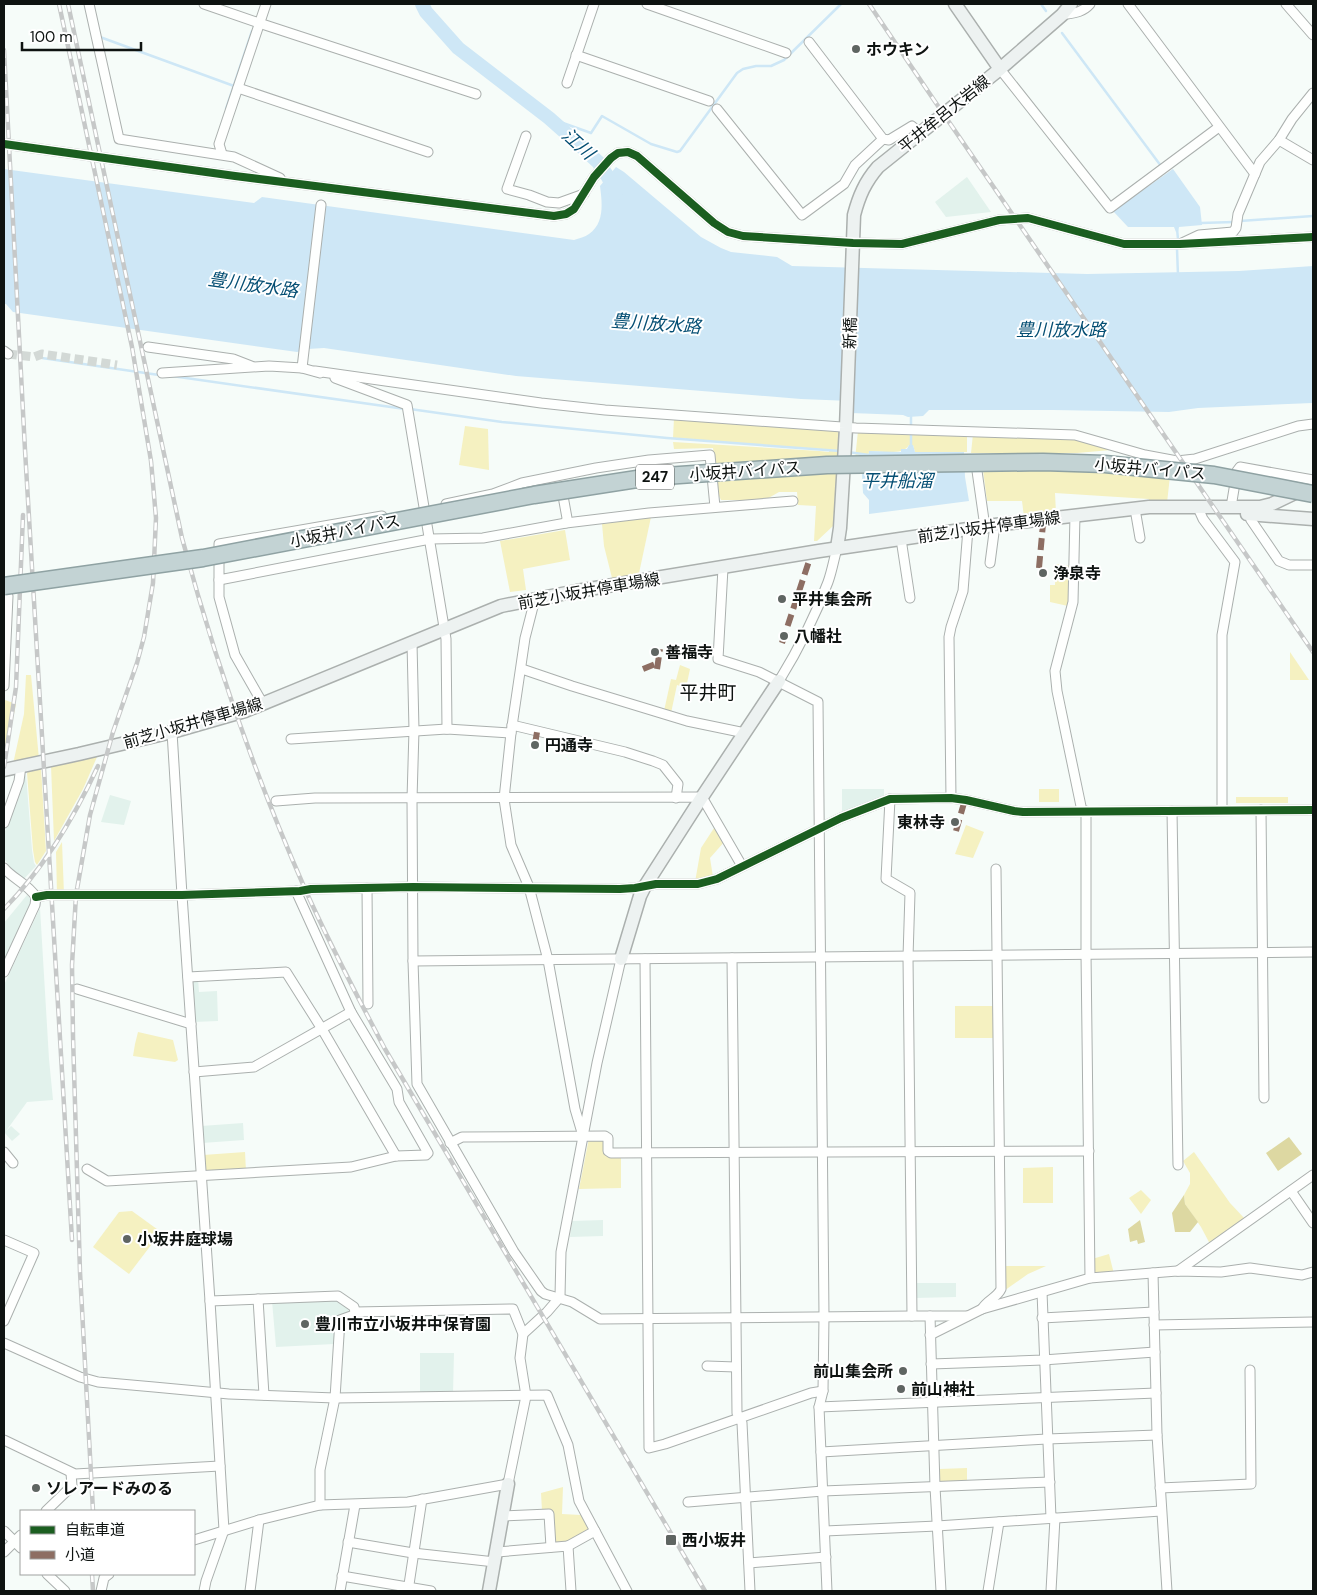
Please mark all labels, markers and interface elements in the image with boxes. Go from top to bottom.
scale bar [22,20,141,52]
text: 100 m [30,27,73,47]
place label: ホウキン [866,39,930,60]
marker: ホウキン [850,43,862,55]
street label: 平井牟呂大岩線 [894,71,994,157]
water label: 江川 [557,123,601,166]
water label: 豊川放水路 [207,267,301,303]
water label: 豊川放水路 [610,309,704,339]
street label: 新橋 [839,317,861,349]
water label: 豊川放水路 [1016,318,1108,342]
street label: 小坂井バイパス [1093,454,1207,484]
street label: 小坂井バイパス [689,457,801,485]
road number: 247 [636,464,674,490]
water label: 平井船溜 [861,469,936,493]
street label: 前芝小坂井停車場線 [916,507,1062,547]
street label: 小坂井バイパス [288,510,402,552]
place label: 浄泉寺 [1053,563,1101,584]
marker: 浄泉寺 [1037,567,1049,579]
street label: 前芝小坂井停車場線 [516,568,662,614]
place label: 平井集会所 [792,589,872,610]
marker: 平井集会所 [776,593,788,605]
place label: 八幡社 [794,626,842,647]
marker: 八幡社 [778,630,790,642]
place label: 善福寺 [665,642,713,663]
marker: 善福寺 [649,646,661,658]
district label: 平井町 [679,680,737,705]
street label: 前芝小坂井停車場線 [121,693,265,753]
place label: 円通寺 [545,735,593,756]
marker: 円通寺 [529,739,541,751]
place label: 東林寺 [897,812,945,833]
marker: 東林寺 [949,816,961,828]
place label: 小坂井庭球場 [137,1229,233,1250]
marker: 小坂井庭球場 [121,1233,133,1245]
place label: 豊川市立小坂井中保育園 [315,1314,491,1335]
marker: 豊川市立小坂井中保育園 [299,1318,311,1330]
place label: 前山集会所 [813,1361,893,1382]
marker: 前山集会所 [897,1365,909,1377]
place label: 前山神社 [911,1379,975,1400]
marker: 前山神社 [895,1383,907,1395]
place label: ソレアードみのる [46,1478,173,1499]
marker: ソレアードみのる [30,1482,42,1494]
legend [20,1510,195,1575]
text: 自転車道 [65,1520,125,1540]
place label: 西小坂井 [682,1530,746,1551]
marker: 西小坂井 [664,1533,678,1547]
text: 小道 [65,1545,95,1565]

